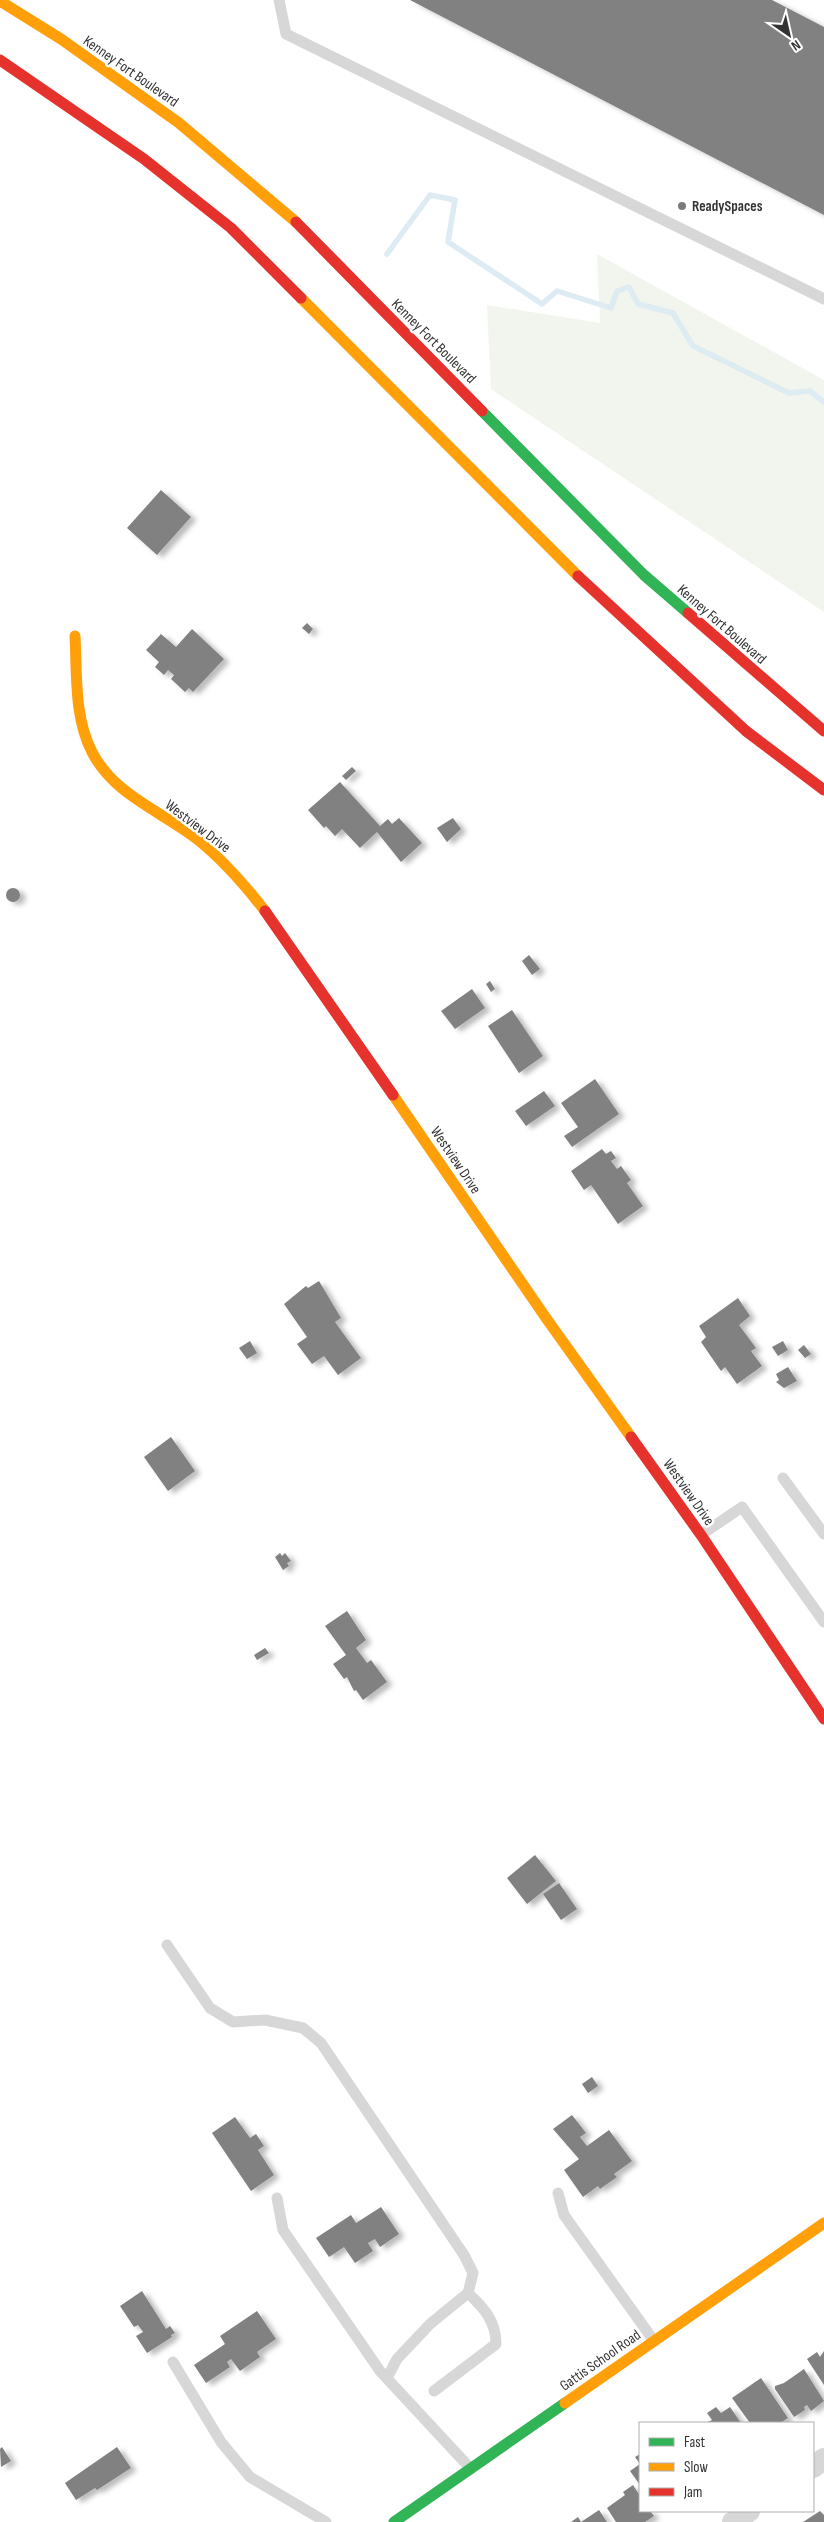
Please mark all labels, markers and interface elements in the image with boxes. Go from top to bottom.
north arrow [764,10,814,60]
street label: Kenney Fort Boulevard [79,31,182,111]
text: N [788,36,804,55]
place label: ReadySpaces [692,197,763,216]
marker: ReadySpaces [676,200,688,212]
street label: Kenney Fort Boulevard [387,295,480,388]
street label: Kenney Fort Boulevard [673,580,770,668]
street label: Westview Drive [161,796,234,857]
street label: Westview Drive [426,1123,485,1198]
street label: Westview Drive [659,1455,718,1529]
street label: Gattis School Road [556,2326,644,2395]
legend [639,2422,814,2512]
text: Fast [684,2433,706,2452]
text: Slow [684,2458,708,2477]
text: Jam [683,2483,702,2502]

